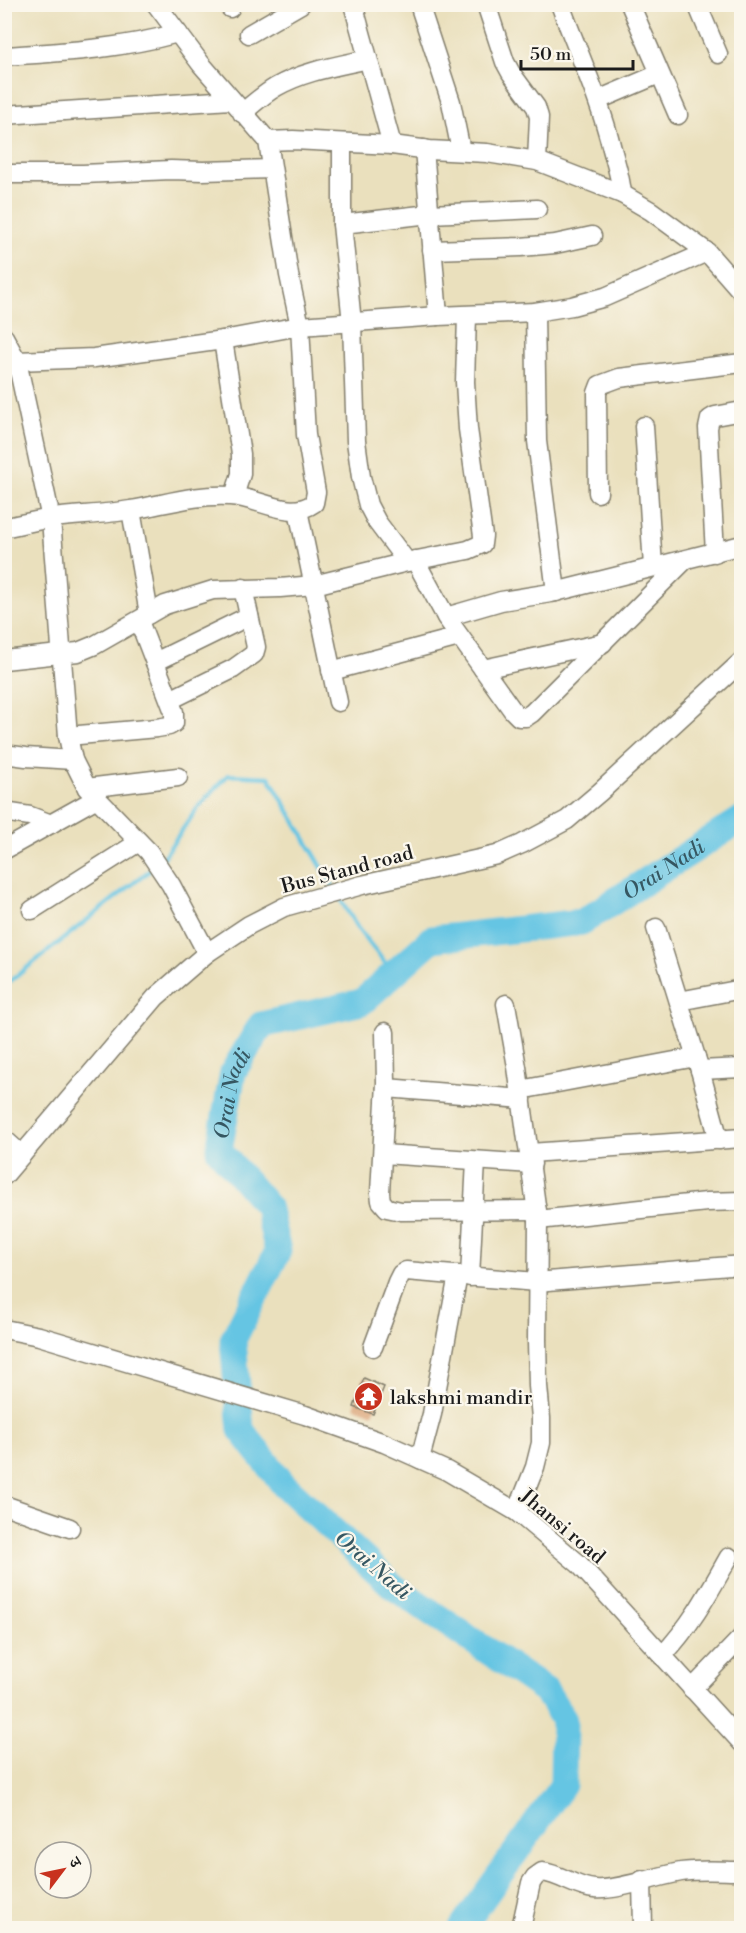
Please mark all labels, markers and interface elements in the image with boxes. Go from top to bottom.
scale bar [521,33,634,71]
text: 50 m [530,43,572,66]
water label: Orai Nadi [618,834,710,906]
street label: Bus Stand road [278,841,417,900]
water label: Orai Nadi [209,1044,258,1141]
temple icon: lakshmi mandir [353,1381,385,1413]
place label: lakshmi mandir [390,1386,533,1411]
street label: Jhansi road [513,1484,610,1570]
water label: Orai Nadi [329,1526,416,1606]
north arrow [33,1840,93,1900]
text: उ [64,1853,86,1873]

